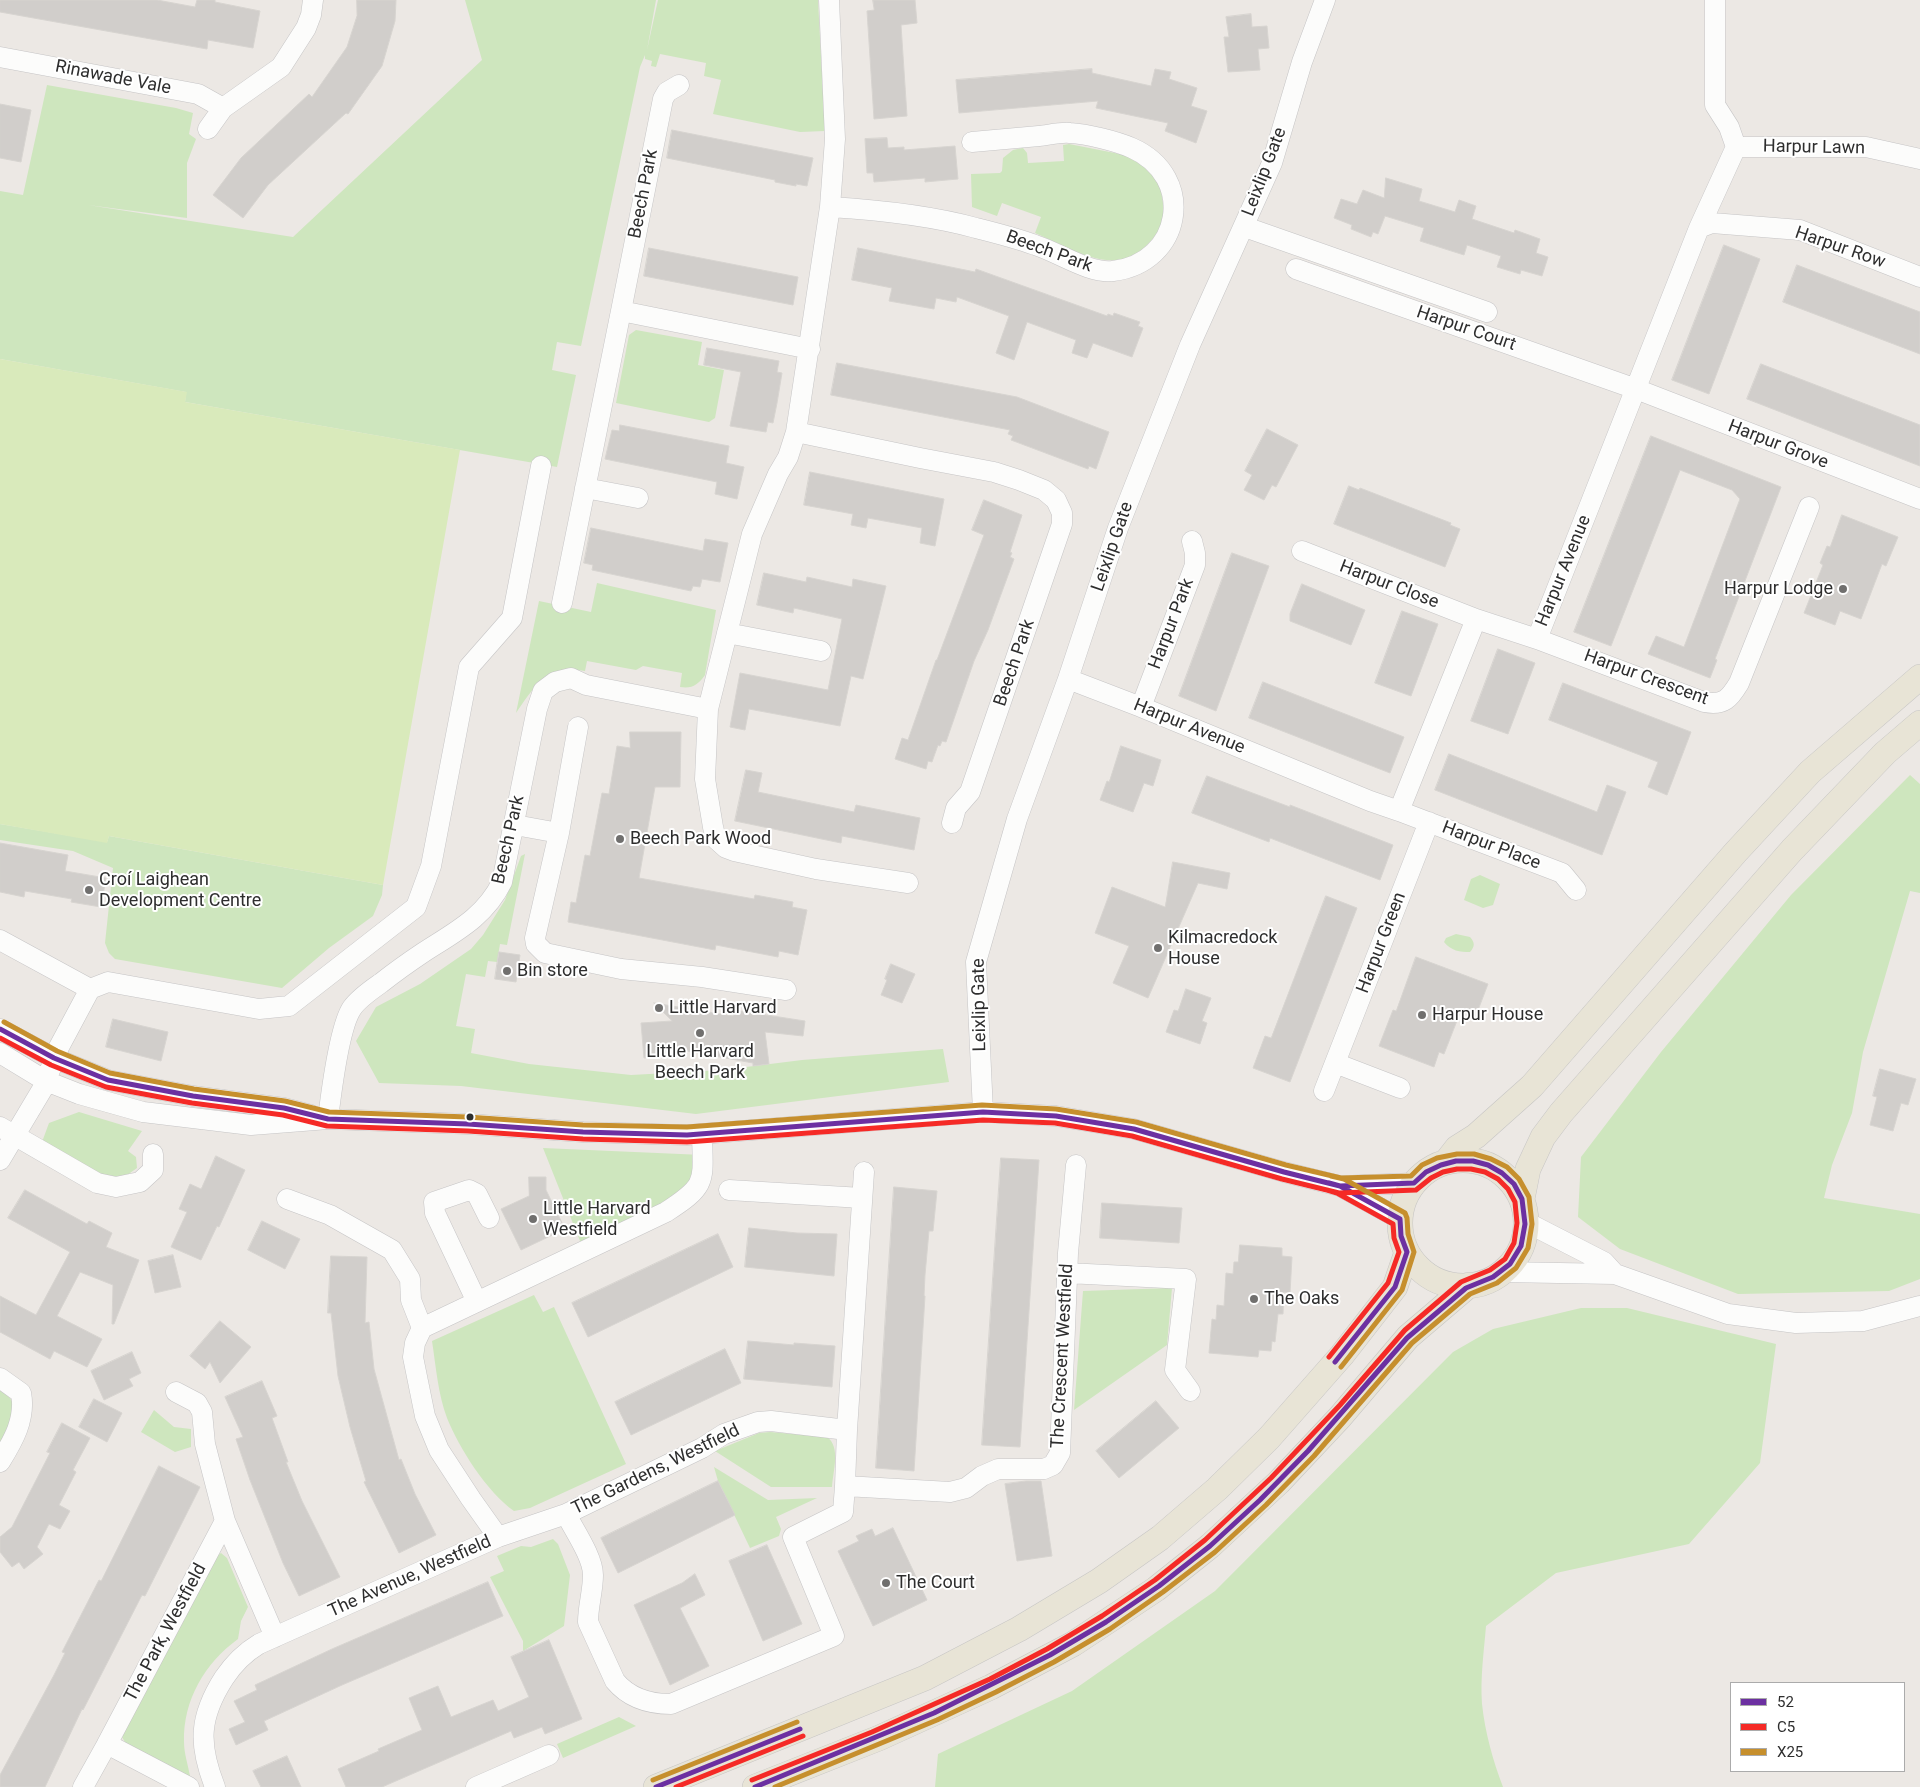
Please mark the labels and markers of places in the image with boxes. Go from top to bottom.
place label: Harpur Lodge [1724,578,1833,600]
marker: Harpur Lodge [1837,583,1849,595]
place label: Beech Park Wood [630,828,771,850]
marker: Beech Park Wood [614,833,626,845]
place label: Croí Laighean Development Centre [99,869,261,912]
marker: Croí Laighean Development Centre [83,884,95,896]
place label: Kilmacredock House [1168,927,1277,970]
marker: Kilmacredock House [1152,942,1164,954]
place label: Bin store [517,960,588,982]
marker: Bin store [501,965,513,977]
place label: Little Harvard [669,997,777,1019]
marker: Little Harvard [653,1002,665,1014]
place label: Harpur House [1432,1004,1543,1026]
marker: Harpur House [1416,1009,1428,1021]
marker: Little Harvard Beech Park [694,1027,706,1039]
place label: Little Harvard Beech Park [646,1041,754,1084]
unlabelled marker [465,1112,475,1122]
place label: Little Harvard Westfield [543,1198,651,1240]
marker: Little Harvard Westfield [527,1213,539,1225]
place label: The Oaks [1264,1288,1339,1310]
marker: The Oaks [1248,1293,1260,1305]
place label: The Court [896,1572,975,1594]
marker: The Court [880,1577,892,1589]

